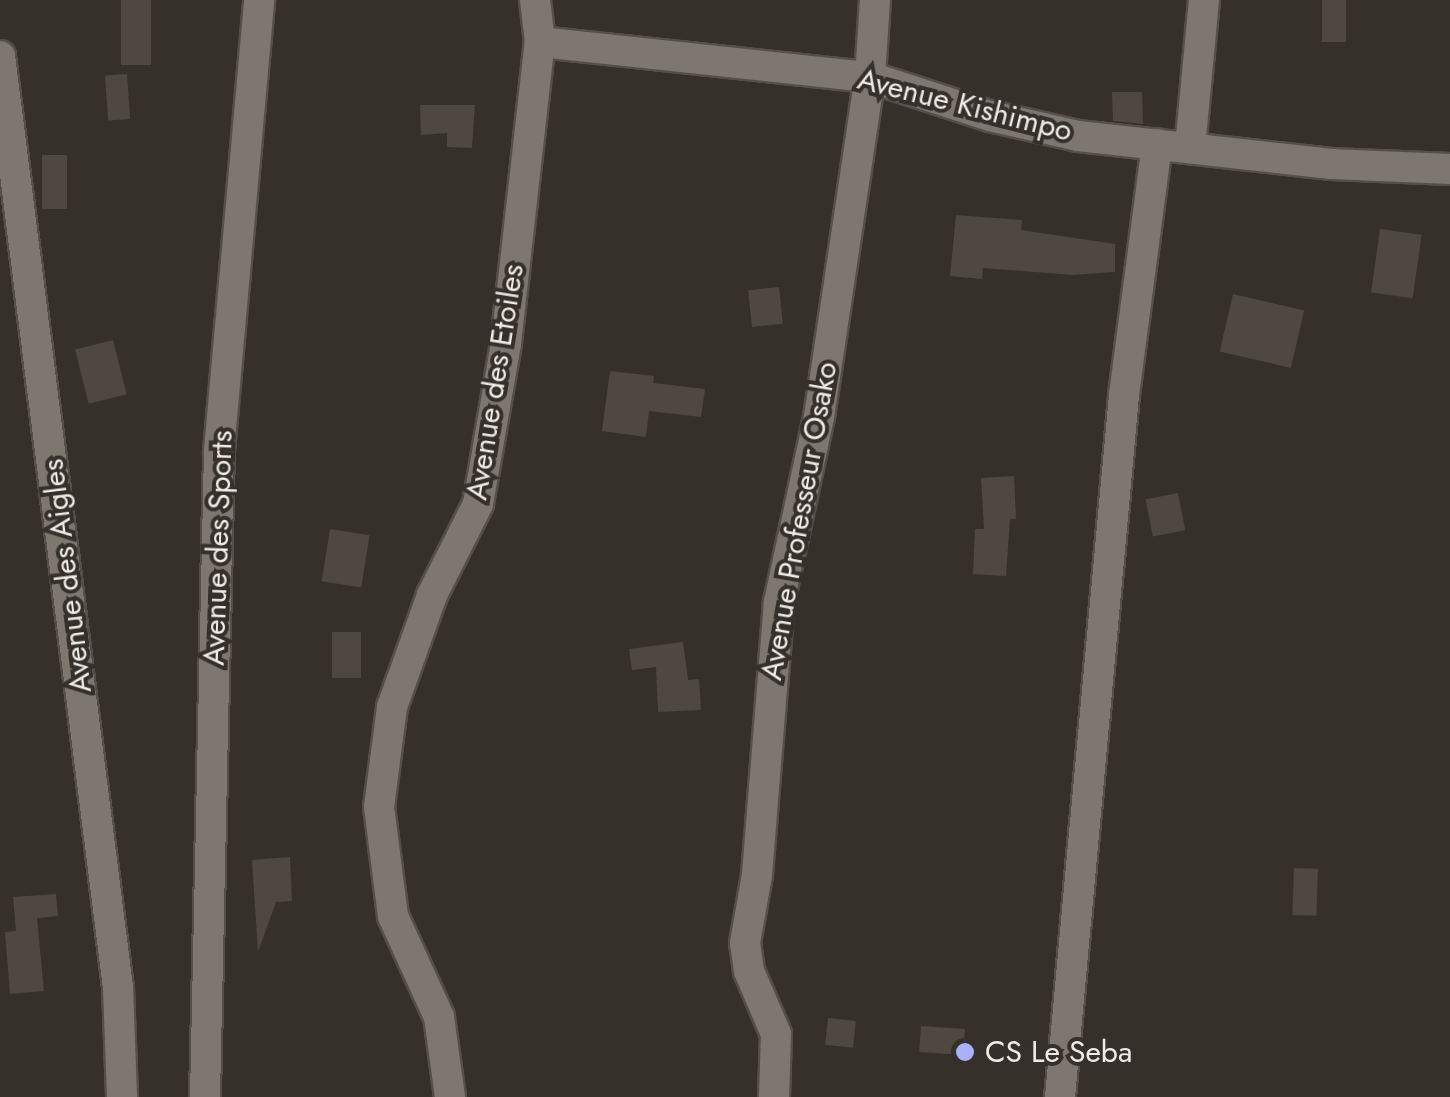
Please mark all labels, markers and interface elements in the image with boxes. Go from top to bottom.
street label: Avenue Kishimpo [854,61,1076,149]
street label: Avenue des Etoiles [459,261,531,503]
street label: Avenue Professeur Osako [753,359,845,683]
street label: Avenue des Sports [196,430,240,666]
street label: Avenue des Aigles [35,457,99,695]
place label: CS Le Seba [985,1034,1132,1070]
marker: CS Le Seba [954,1041,976,1063]

